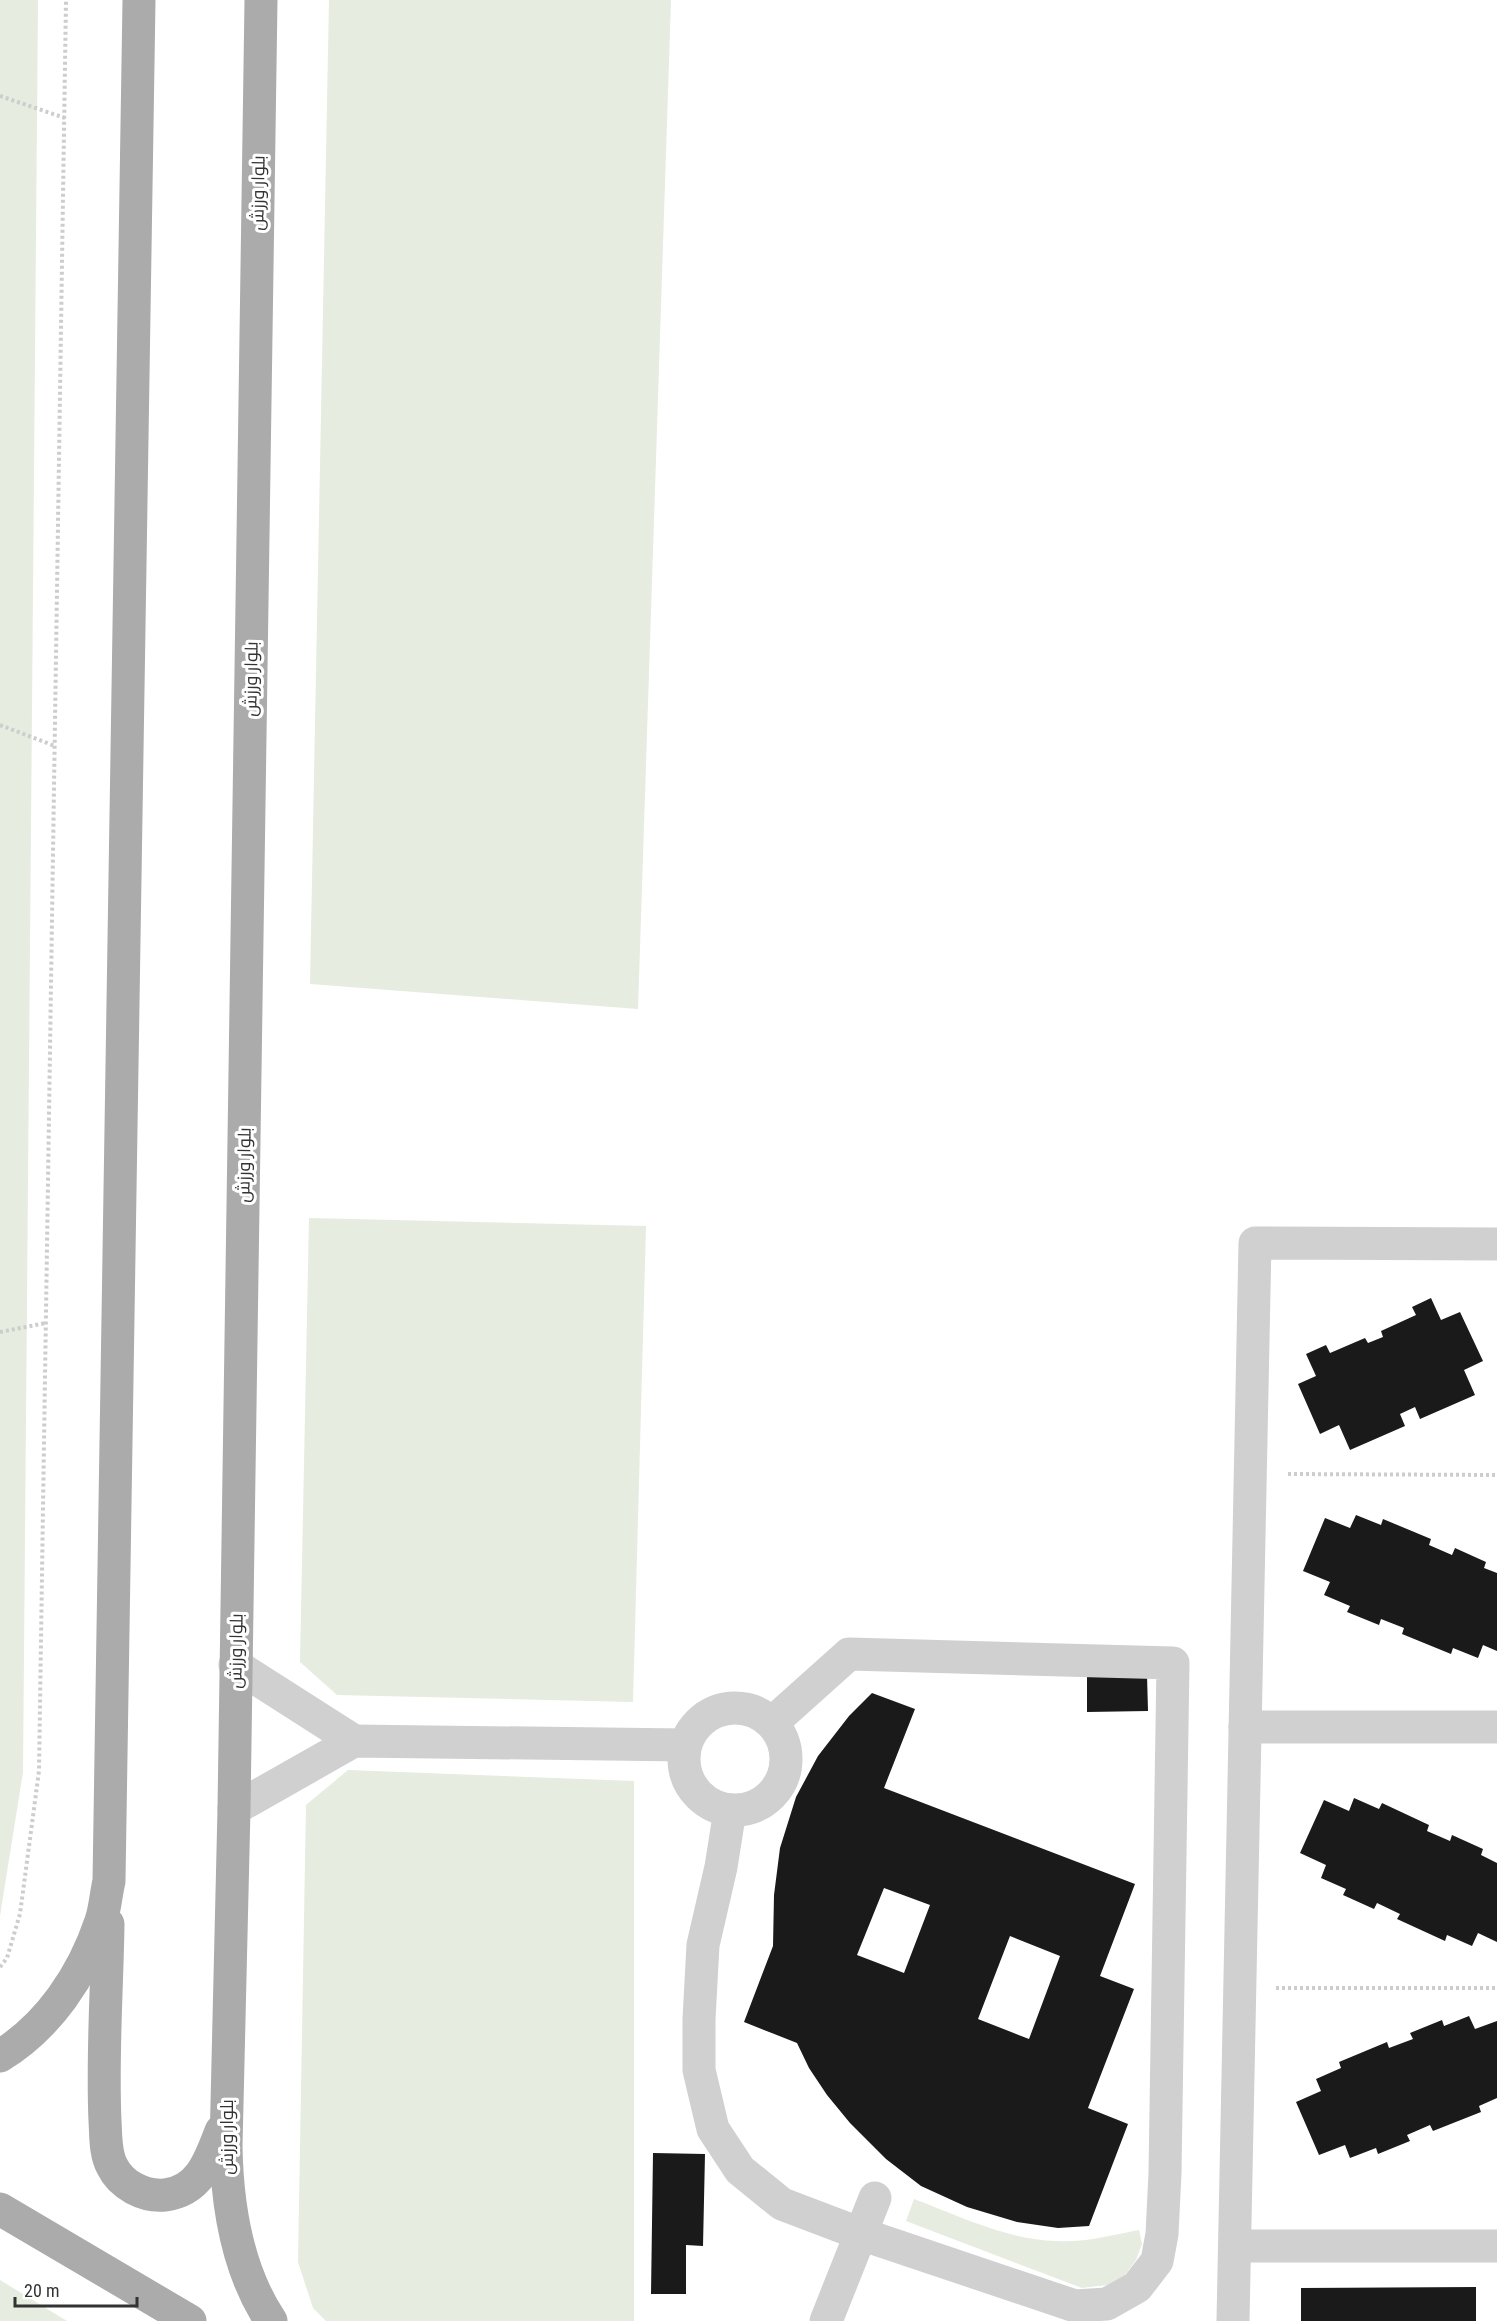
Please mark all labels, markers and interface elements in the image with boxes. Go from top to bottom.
street label: بلوار ورزش [246,155,270,231]
street label: بلوار ورزش [239,641,263,717]
street label: بلوار ورزش [232,1127,256,1203]
street label: بلوار ورزش [224,1613,248,1689]
street label: بلوار ورزش [216,2099,238,2175]
scale bar [15,2270,136,2308]
text: 20 m [24,2280,59,2301]

